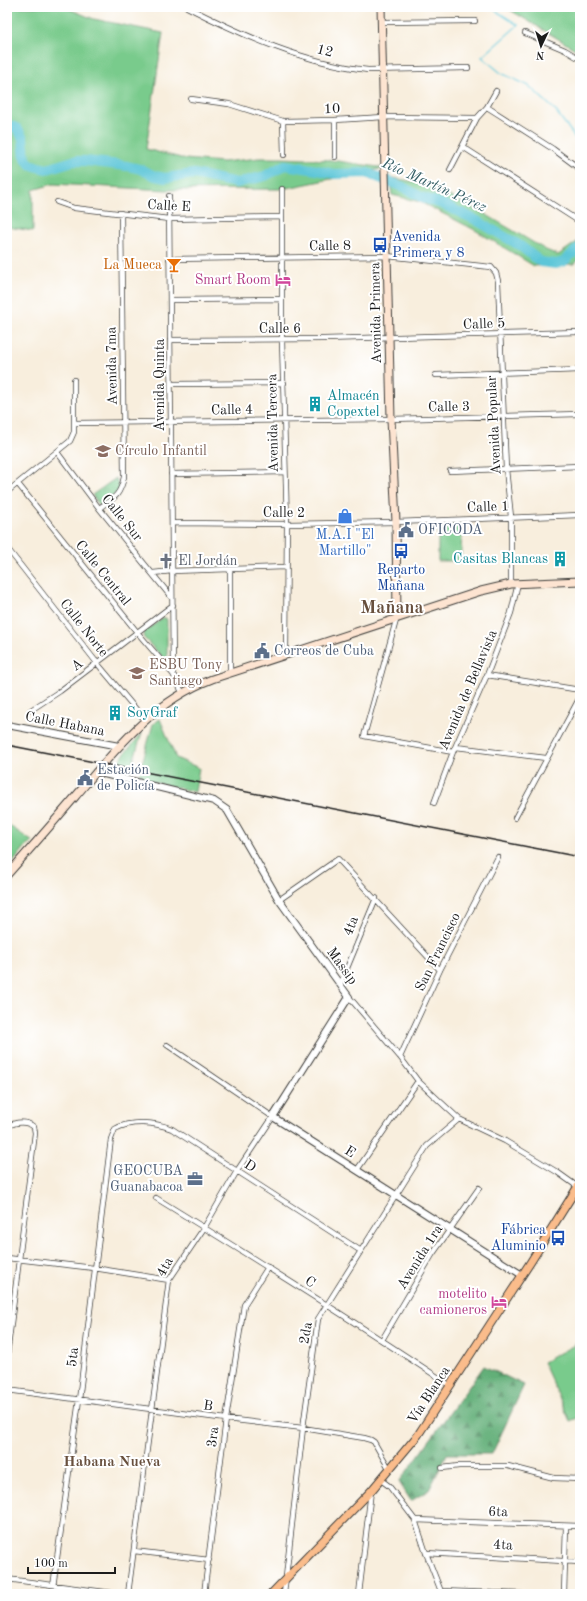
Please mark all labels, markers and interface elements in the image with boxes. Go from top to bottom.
north arrow [521,26,561,66]
street label: 12 [315,42,335,60]
text: N [535,49,545,60]
street label: 10 [324,102,340,116]
water label: Río Martín Pérez [379,156,489,216]
street label: Calle E [147,198,191,214]
place label: Avenida Primera y 8 [392,230,465,260]
bus stop icon: Avenida Primera y 8 [371,236,389,254]
street label: Calle 8 [309,239,351,253]
bar icon: La Mueca [165,256,183,274]
place label: La Mueca [103,258,162,272]
street label: Avenida Primera [368,262,384,364]
hotel icon: Smart Room [274,271,292,289]
place label: Smart Room [195,273,271,287]
street label: Calle 5 [463,316,505,332]
street label: Calle 6 [259,322,301,336]
street label: Avenida 7ma [104,326,120,405]
street label: Avenida Quinta [153,338,167,431]
street label: Avenida Tercera [265,373,281,473]
street label: Avenida Popular [484,375,504,475]
place label: Almacén Copextel [327,389,380,419]
building icon: Almacén Copextel [306,395,324,413]
street label: Calle 3 [428,400,470,414]
street label: Calle 4 [211,403,253,417]
school or university icon: Círculo Infantil [94,442,112,460]
place label: Círculo Infantil [115,444,207,458]
street label: Calle Sur [99,492,145,544]
street label: Calle 1 [467,499,509,515]
street label: Calle 2 [263,506,305,520]
shop icon: M.A.I "El Martillo" [336,507,354,525]
public building icon: OFICODA [397,521,415,539]
place label: OFICODA [418,523,483,537]
place label: M.A.I "El Martillo" [316,528,375,558]
street label: Calle Central [73,538,133,608]
bus stop icon: Reparto Mañana [392,542,410,560]
building icon: Casitas Blancas [551,550,569,568]
church icon: El Jordán [157,552,175,570]
place label: Casitas Blancas [453,552,548,566]
place label: El Jordán [178,554,238,568]
place label: Reparto Mañana [377,563,425,593]
street label: Calle Norte [57,596,111,660]
district label: Mañana [360,599,424,617]
street label: Avenida de Bellavista [436,628,500,752]
public building icon: Correos de Cuba [253,642,271,660]
place label: Correos de Cuba [274,644,374,658]
street label: A [69,656,86,674]
place label: ESBU Tony Santiago [149,658,223,688]
school or university icon: ESBU Tony Santiago [128,664,146,682]
building icon: SoyGraf [106,704,124,722]
place label: SoyGraf [127,706,179,720]
street label: Calle Habana [24,709,106,739]
place label: Estación de Policía [97,763,155,793]
public building icon: Estación de Policía [76,769,94,787]
street label: San Francisco [413,910,463,994]
street label: 4ta [341,914,361,938]
street label: Massip [324,945,360,987]
street label: E [342,1144,358,1160]
street label: D [242,1157,258,1175]
place label: GEOCUBA Guanabacoa [110,1164,183,1194]
office icon: GEOCUBA Guanabacoa [186,1170,204,1188]
street label: Avenida 1ra [395,1222,445,1292]
place label: Fábrica Aluminio [491,1223,546,1253]
bus stop icon: Fábrica Aluminio [549,1229,567,1247]
street label: 4ta [154,1255,176,1279]
street label: C [302,1274,318,1290]
place label: motelito camioneros [419,1287,487,1317]
hotel icon: motelito camioneros [490,1293,508,1311]
street label: 2da [297,1321,315,1345]
street label: 5ta [65,1346,81,1368]
street label: Vía Blanca [405,1364,453,1426]
street label: B [202,1398,214,1414]
street label: 3ra [205,1426,221,1448]
district label: Habana Nueva [63,1455,161,1470]
street label: 6ta [488,1505,508,1519]
street label: 4ta [493,1537,513,1553]
scale bar [28,1549,115,1575]
text: 100 m [34,1558,68,1570]

